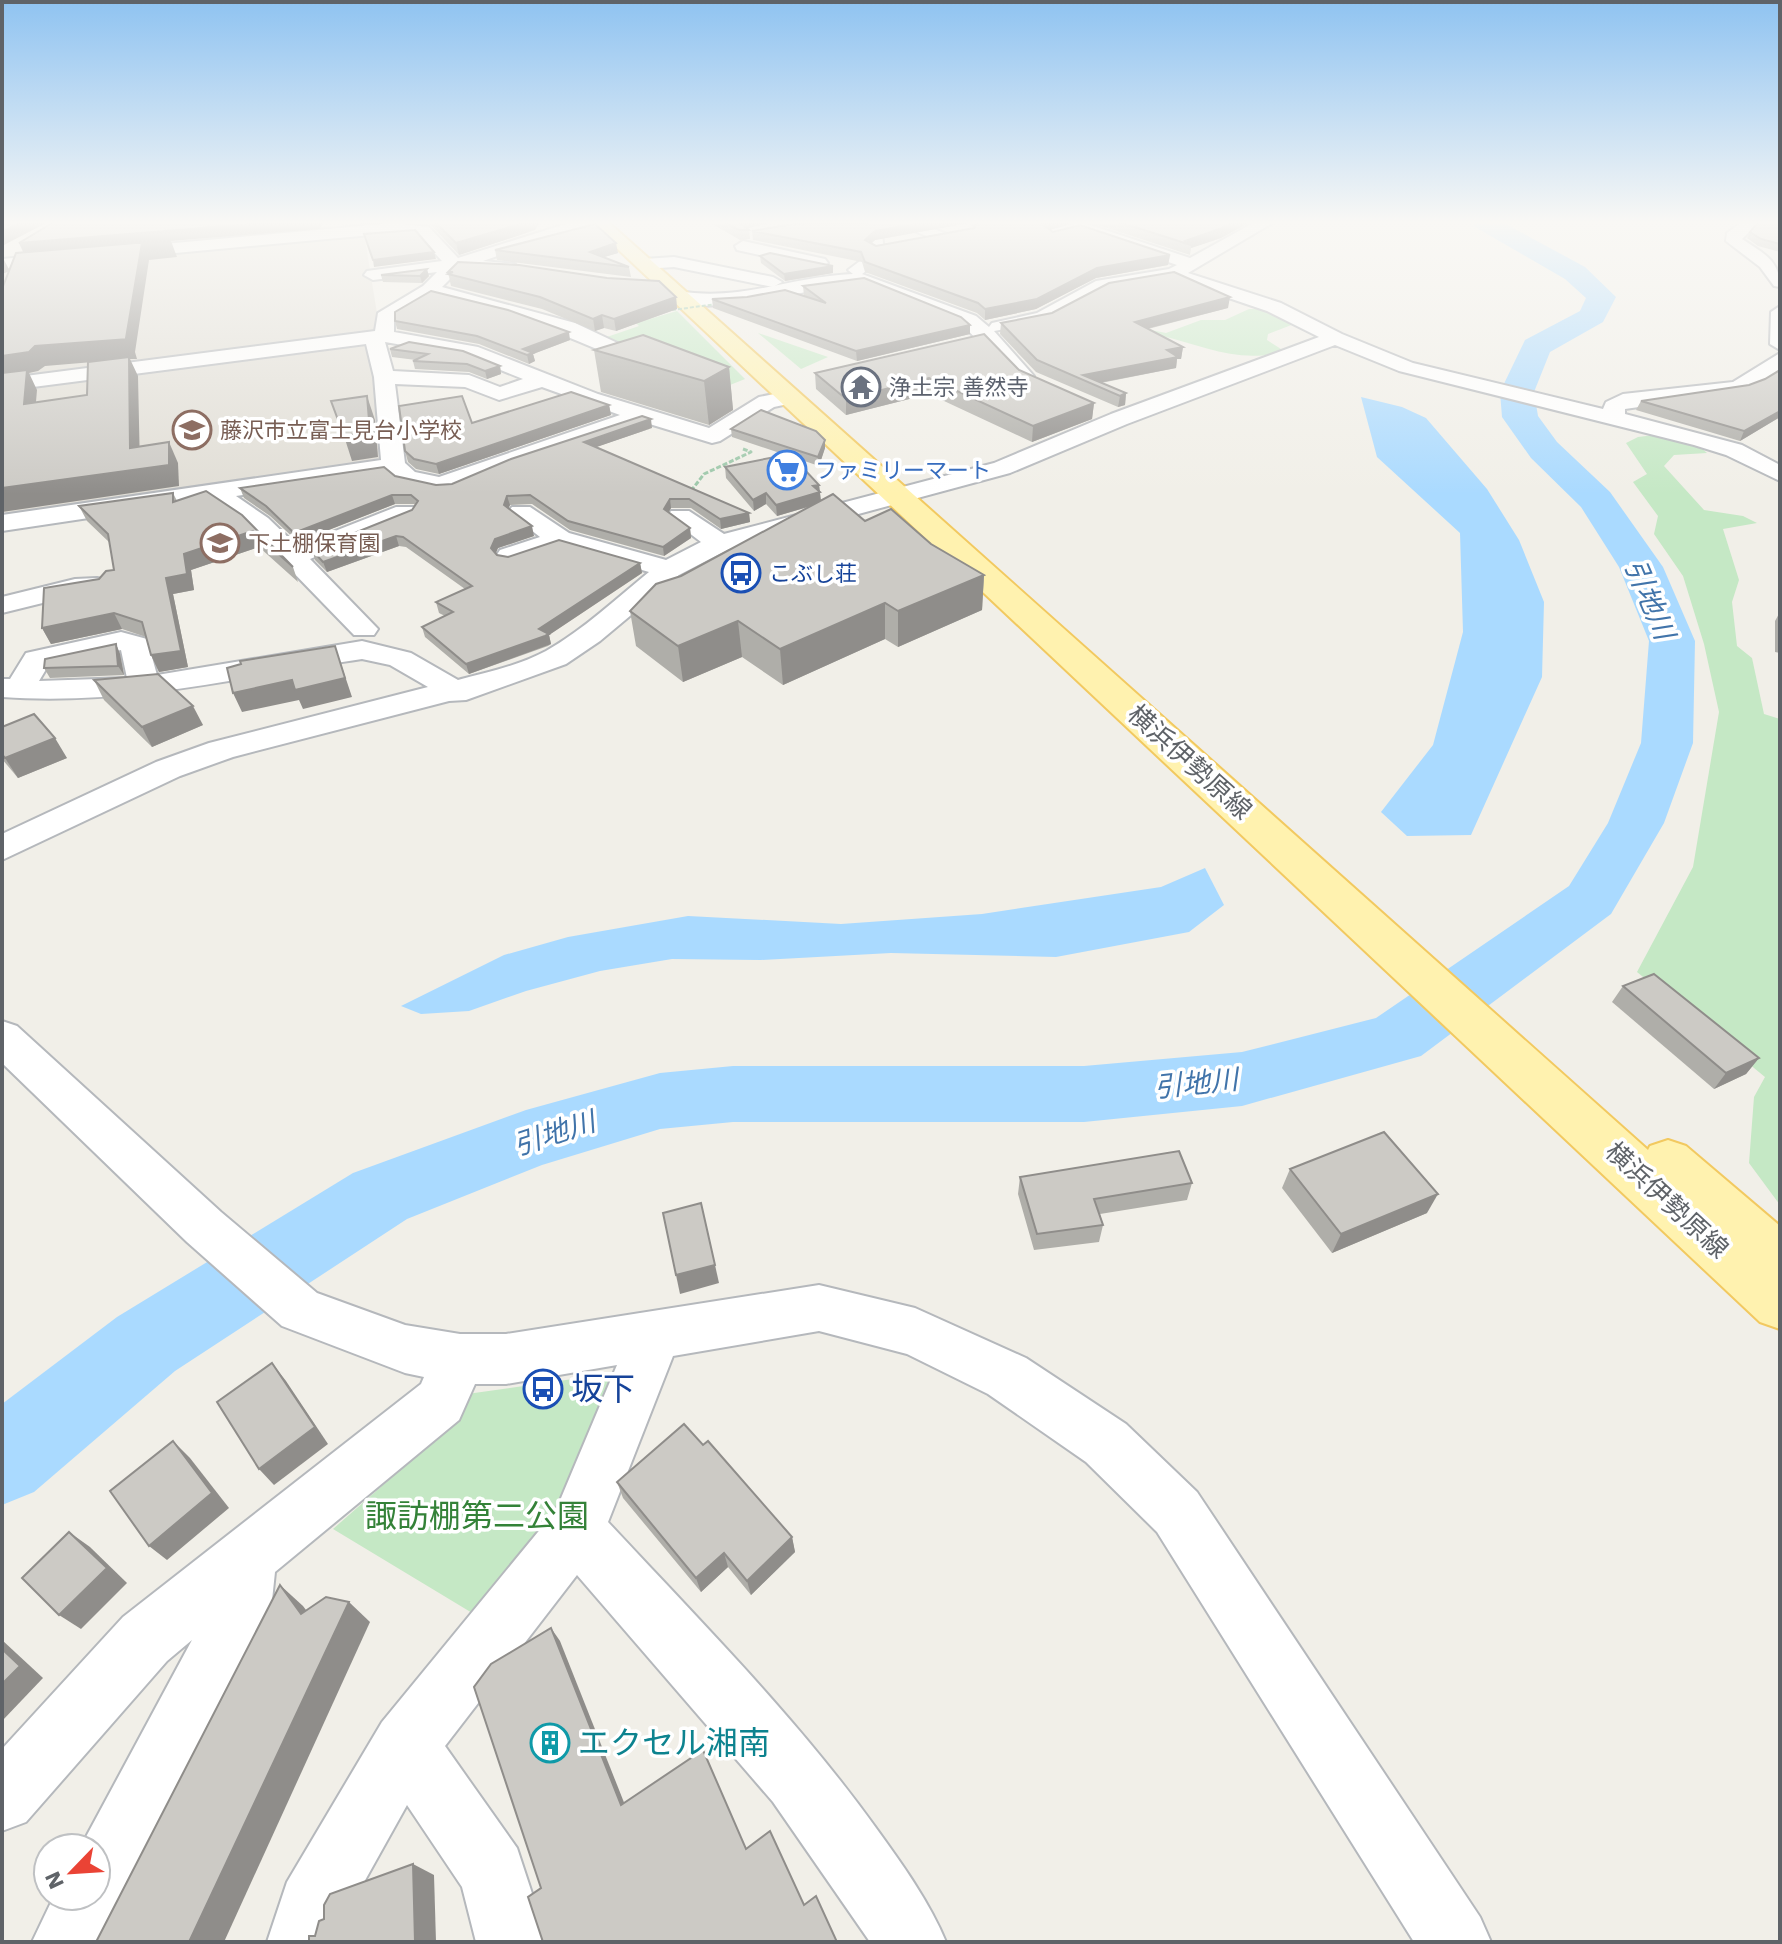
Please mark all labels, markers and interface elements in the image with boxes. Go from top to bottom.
temple icon: 浄土宗 善然寺 [840,366,882,408]
place label: 浄土宗 善然寺 [889,375,1029,400]
school or university icon: 藤沢市立富士見台小学校 [171,409,213,451]
place label: 藤沢市立富士見台小学校 [220,418,462,443]
supermarket icon: ファミリーマート [766,449,808,491]
place label: ファミリーマート [815,458,991,483]
school or university icon: 下土棚保育園 [199,522,241,564]
place label: 下土棚保育園 [248,531,380,556]
bus stop icon: こぶし荘 [720,552,762,594]
water label: 引地川 [1618,554,1682,647]
place label: こぶし荘 [769,561,857,586]
street label: 横浜伊勢原線 [1122,699,1258,825]
water label: 引地川 [1153,1062,1243,1104]
water label: 引地川 [509,1104,602,1162]
street label: 横浜伊勢原線 [1600,1136,1734,1264]
bus stop icon: 坂下 [522,1368,564,1410]
place label: 坂下 [571,1370,635,1408]
park label: 諏訪棚第二公園 [365,1497,589,1535]
building icon: エクセル湘南 [529,1722,571,1764]
place label: エクセル湘南 [578,1724,770,1762]
north arrow [32,1832,112,1912]
text: N [40,1868,69,1893]

